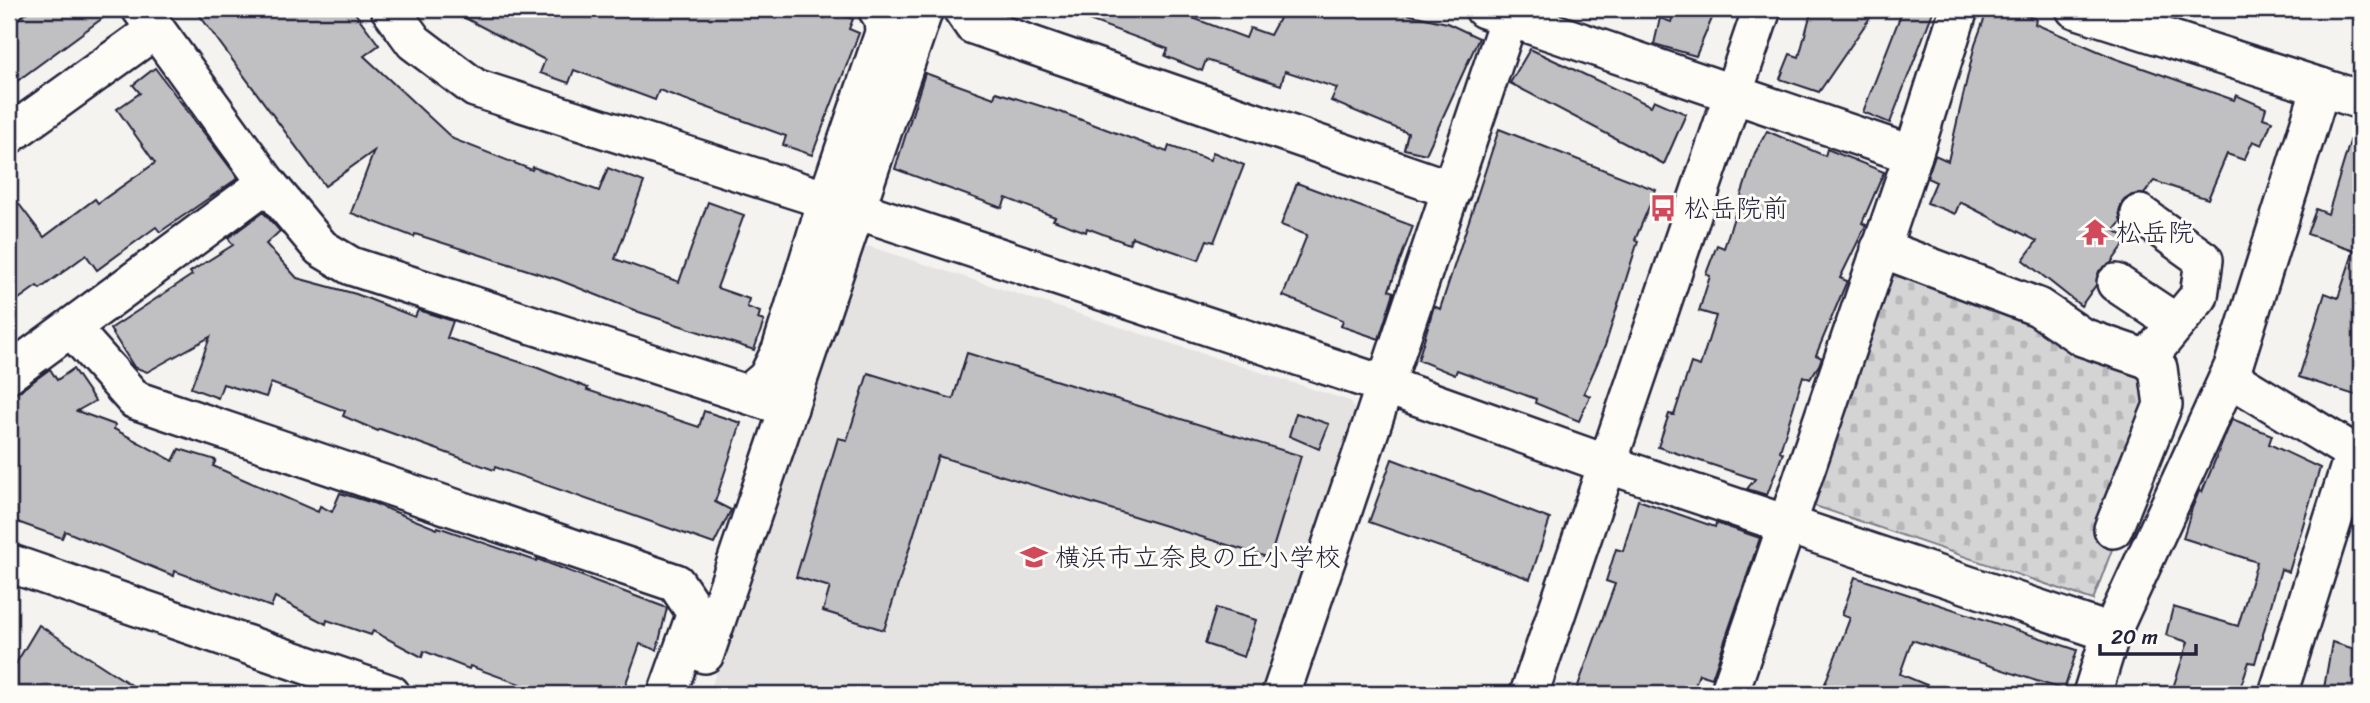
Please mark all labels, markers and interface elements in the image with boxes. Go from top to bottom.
place label: 松岳院前 [1684,185,1788,231]
bus stop icon: 松岳院前 [1648,193,1678,223]
place label: 松岳院 [2116,209,2194,255]
temple icon: 松岳院 [2080,217,2110,247]
place label: 横浜市立奈良の丘小学校 [1055,534,1341,580]
school or university icon: 横浜市立奈良の丘小学校 [1019,542,1049,572]
scale bar [2100,612,2197,656]
text: 20 m [2111,618,2158,656]

